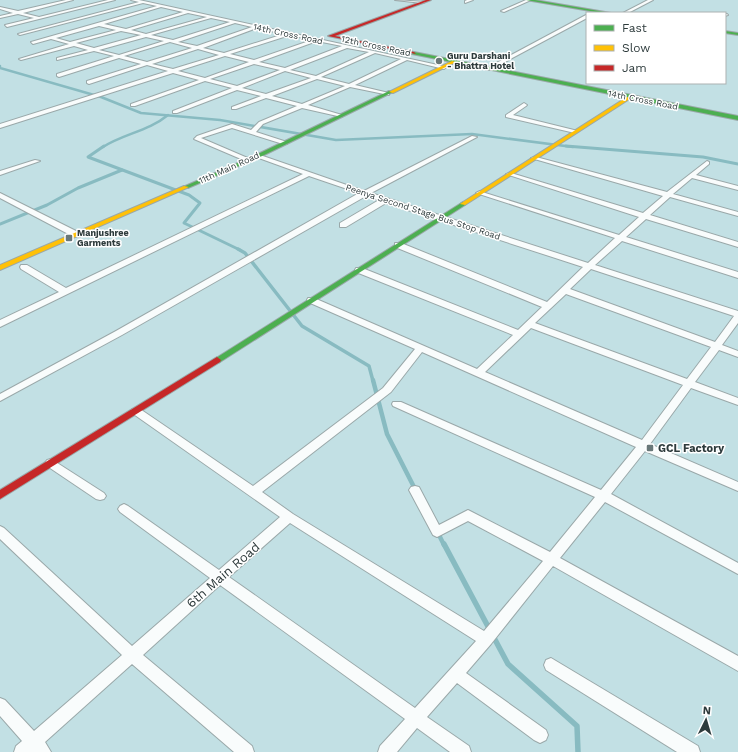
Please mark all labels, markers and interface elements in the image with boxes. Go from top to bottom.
legend [586,12,726,84]
text: Fast [622,21,647,35]
street label: 14th Cross Road [252,22,324,46]
street label: 12th Cross Road [340,34,412,58]
text: Slow [622,41,650,55]
place label: Guru Darshani - Bhattra Hotel [447,51,514,71]
marker: Guru Darshani - Bhattra Hotel [434,56,444,66]
text: Jam [622,61,647,75]
street label: 14th Cross Road [607,88,679,112]
street label: 11th Main Road [197,150,261,186]
street label: Peenya Second Stage Bus Stop Road [344,182,502,242]
place label: Manjushree Garments [77,228,129,248]
marker: Manjushree Garments [64,233,74,243]
place label: GCL Factory [658,442,725,455]
marker: GCL Factory [645,443,655,453]
street label: 6th Main Road [183,539,263,611]
north arrow [686,700,726,740]
text: N [702,704,711,717]

